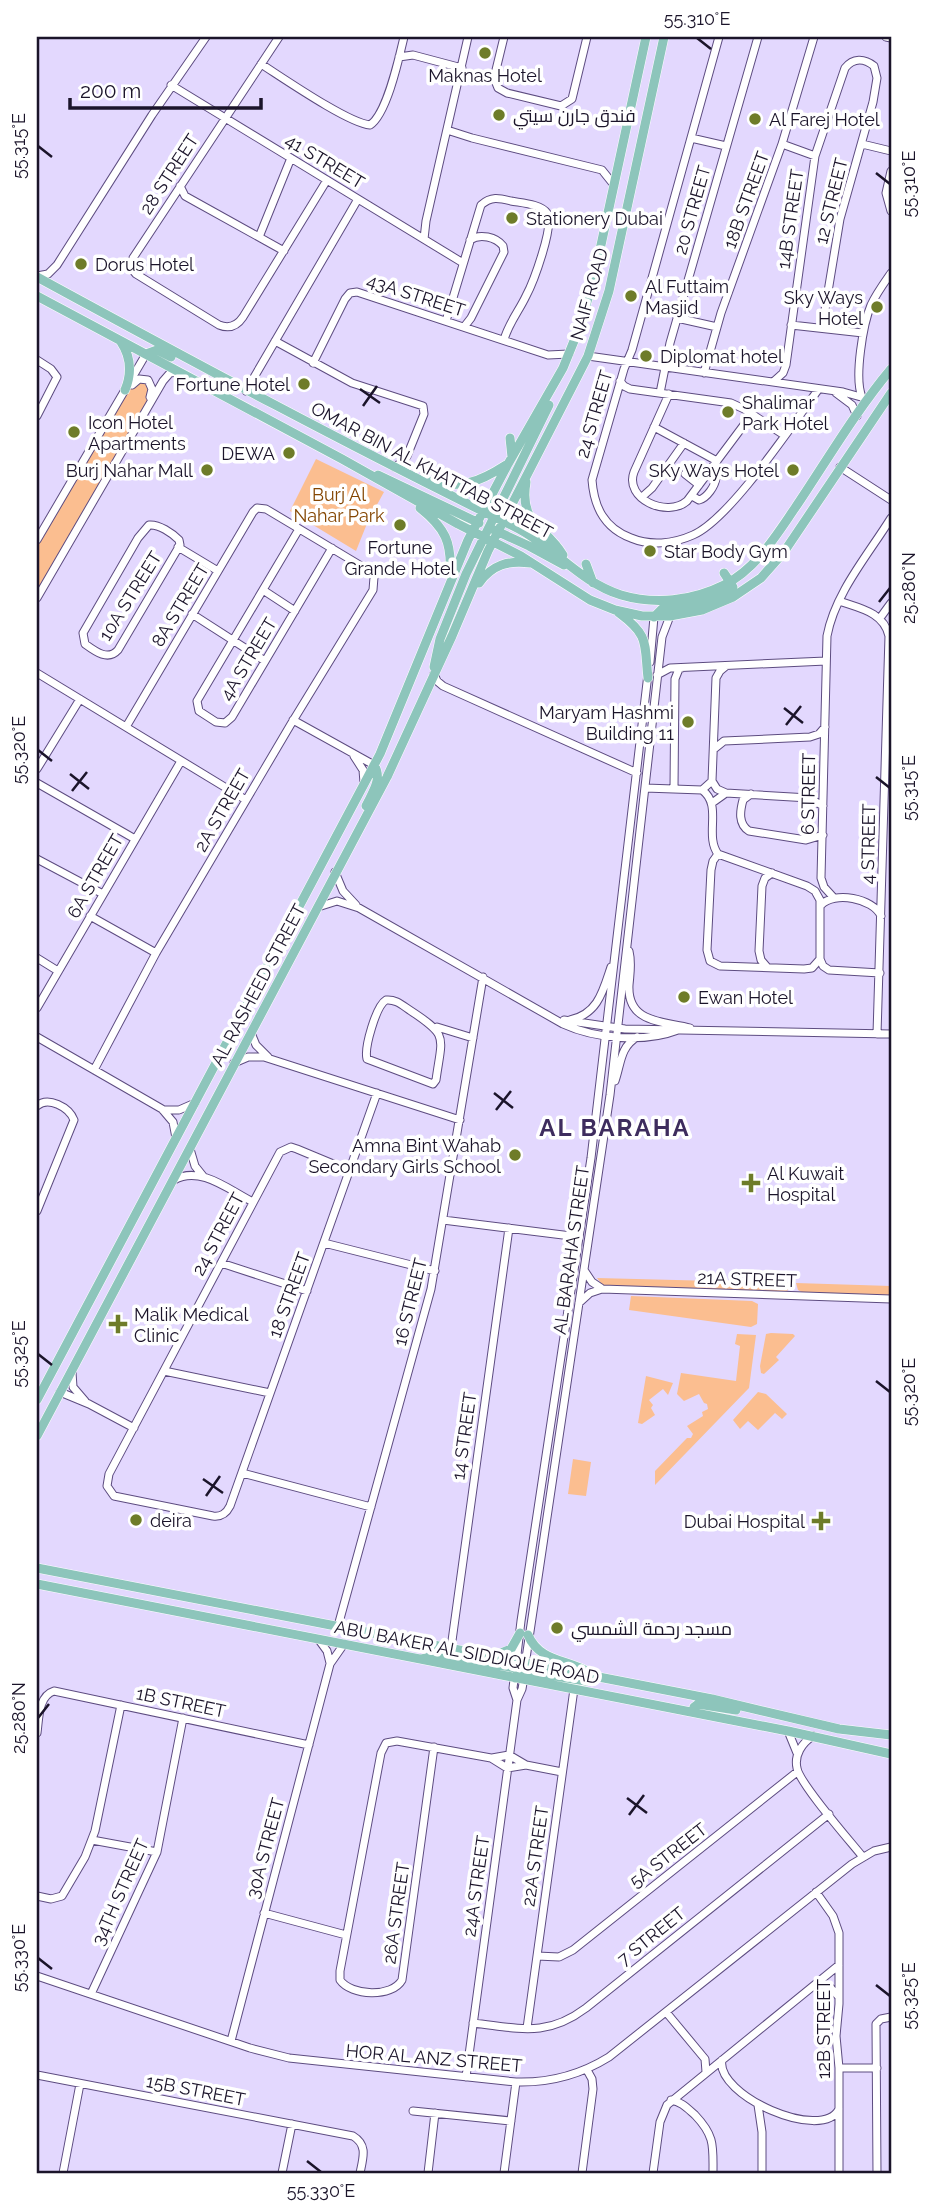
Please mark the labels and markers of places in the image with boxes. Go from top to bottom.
marker: Maknas Hotel [477,45,493,61]
place label: Maknas Hotel [428,65,542,86]
place label: فندق جارن سيتي [513,105,636,130]
marker: فندق جارن سيتي [491,107,507,123]
place label: Al Farej Hotel [769,109,880,130]
marker: Al Farej Hotel [747,111,763,127]
place label: Stationery Dubai [526,208,663,229]
marker: Stationery Dubai [504,210,520,226]
place label: Dorus Hotel [95,254,194,275]
marker: Dorus Hotel [73,256,89,272]
place label: Al Futtaim Masjid [645,276,729,318]
place label: Sky Ways Hotel [784,287,863,329]
marker: Al Futtaim Masjid [623,288,639,304]
marker: Sky Ways Hotel [869,299,885,315]
place label: Diplomat hotel [660,346,783,367]
marker: Diplomat hotel [638,348,654,364]
place label: Fortune Hotel [176,374,290,395]
marker: Fortune Hotel [296,376,312,392]
place label: Shalimar Park Hotel [742,392,828,434]
marker: Shalimar Park Hotel [720,404,736,420]
place label: Icon Hotel Apartments [88,412,186,454]
marker: Icon Hotel Apartments [66,424,82,440]
place label: DEWA [221,443,275,464]
marker: DEWA [281,445,297,461]
place label: Burj Nahar Mall [66,460,193,481]
place label: SKy Ways Hotel [649,460,779,481]
marker: Burj Nahar Mall [199,462,215,478]
marker: SKy Ways Hotel [785,462,801,478]
marker: Fortune Grande Hotel [392,517,408,533]
place label: Fortune Grande Hotel [345,537,456,579]
place label: Star Body Gym [664,541,788,562]
marker: Star Body Gym [642,543,658,559]
place label: Maryam Hashmi Building 11 [539,702,674,744]
marker: Maryam Hashmi Building 11 [680,714,696,730]
place label: Ewan Hotel [698,987,793,1008]
marker: Ewan Hotel [676,989,692,1005]
place label: Amna Bint Wahab Secondary Girls School [308,1135,501,1177]
marker: Amna Bint Wahab Secondary Girls School [507,1147,523,1163]
place label: Al Kuwait Hospital [767,1163,844,1205]
marker: Al Kuwait Hospital [741,1173,761,1193]
place label: Malik Medical Clinic [134,1304,248,1346]
marker: Malik Medical Clinic [108,1314,128,1334]
place label: deira [150,1510,192,1531]
place label: Dubai Hospital [684,1511,805,1532]
marker: Dubai Hospital [811,1511,831,1531]
marker: deira [128,1512,144,1528]
place label: مسجد رحمة الشمسي [571,1618,732,1642]
marker: مسجد رحمة الشمسي [549,1620,565,1636]

